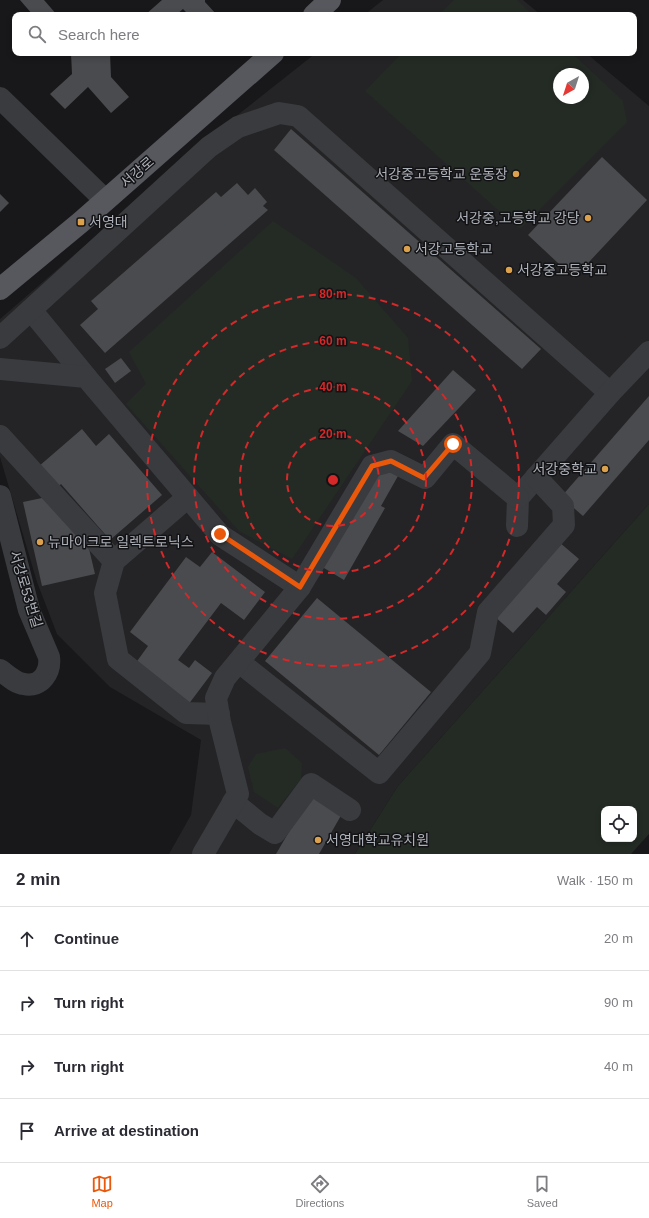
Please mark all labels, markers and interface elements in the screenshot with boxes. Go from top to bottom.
search box [12,12,637,56]
icon: search [26,23,48,45]
text: Search here [58,26,140,43]
north arrow [553,68,589,104]
street label: 서강로 [117,153,157,191]
place label: 서강중고등학교 운동장 [375,166,508,182]
marker: 서강중고등학교 운동장 [511,169,521,179]
place label: 서강중,고등학교 강당 [456,210,580,226]
marker: 서강중,고등학교 강당 [583,213,593,223]
place label: 서영대 [89,214,128,230]
marker: 서영대 [76,217,86,227]
place label: 서강고등학교 [415,241,492,257]
marker: 서강고등학교 [402,244,412,254]
place label: 서강중고등학교 [517,262,607,278]
marker: 서강중고등학교 [504,265,514,275]
text: 80 m [319,287,347,301]
text: 60 m [319,334,347,348]
text: 40 m [319,380,347,394]
text: 20 m [319,427,347,441]
route start [444,435,462,453]
place label: 서강중학교 [533,461,597,477]
marker: 서강중학교 [600,464,610,474]
centre of rings [326,473,340,487]
route end [211,525,229,543]
place label: 뉴마이크로 일렉트로닉스 [48,534,194,550]
marker: 뉴마이크로 일렉트로닉스 [35,537,45,547]
street label: 서강로53번길 [7,548,45,630]
map controls [601,806,637,842]
button: locate [601,806,637,842]
place label: 서영대학교유치원 [326,832,429,848]
marker: 서영대학교유치원 [313,835,323,845]
text: 2 min [16,870,60,889]
text: Walk · 150 m [557,873,633,888]
icon: ahead [16,928,38,950]
text: Continue [54,930,119,947]
text: 20 m [604,931,633,946]
icon: right [16,992,38,1014]
text: Turn right [54,994,124,1011]
text: 90 m [604,995,633,1010]
icon: right [16,1056,38,1078]
text: Turn right [54,1058,124,1075]
text: 40 m [604,1059,633,1074]
icon: arrive [16,1120,38,1142]
text: Arrive at destination [54,1122,199,1139]
tab: Map [91,1173,113,1209]
tab: Directions [295,1173,344,1209]
tab: Saved [527,1173,558,1209]

